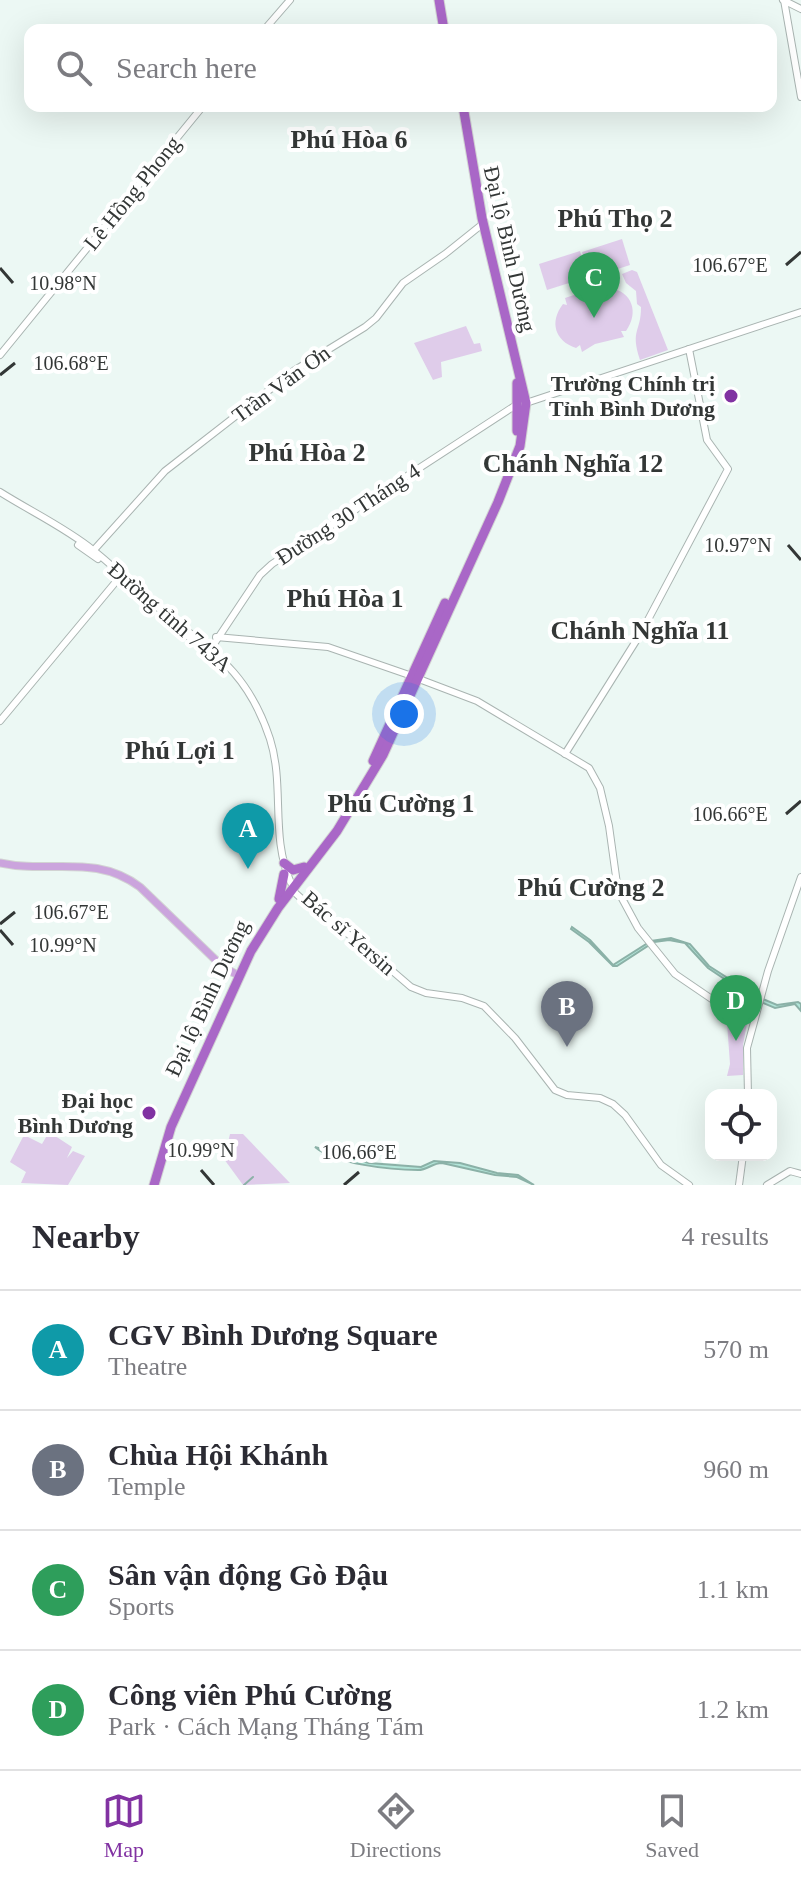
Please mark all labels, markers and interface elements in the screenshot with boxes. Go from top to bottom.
search box [24,24,777,112]
icon: search [52,46,96,90]
text: Search here [116,51,257,84]
district label: Phú Hòa 6 [290,125,408,154]
street label: Lê Hồng Phong [78,131,186,255]
street label: Đại lộ Bình Dương [479,164,541,334]
district label: Phú Thọ 2 [557,204,673,233]
pin: C [568,252,620,318]
text: 106.67°E [692,254,768,276]
text: 10.98°N [29,272,97,294]
street label: Trần Văn Ơn [227,340,335,428]
text: 106.68°E [33,352,109,374]
place label: Trường Chính trị Tỉnh Bình Dương [549,371,715,421]
marker: Trường Chính trị Tỉnh Bình Dương [722,387,740,405]
district label: Phú Hòa 2 [248,438,366,467]
district label: Chánh Nghĩa 12 [483,449,663,478]
street label: Đường 30 Tháng 4 [271,458,425,570]
text: 10.97°N [704,534,772,556]
street label: Đường tỉnh 743A [103,557,237,678]
district label: Phú Hòa 1 [286,584,404,613]
district label: Chánh Nghĩa 11 [550,616,730,645]
your location [384,694,424,734]
district label: Phú Lợi 1 [125,736,235,765]
district label: Phú Cường 1 [327,789,475,818]
pin: A [222,803,274,869]
text: 106.66°E [692,803,768,825]
district label: Phú Cường 2 [517,873,665,902]
street label: Bác sĩ Yersin [297,886,401,980]
text: 106.67°E [33,901,109,923]
street label: Đại lộ Bình Dương [160,916,254,1080]
text: 10.99°N [29,934,97,956]
pin: D [710,975,762,1041]
pin: B [541,981,593,1047]
place label: Đại học Bình Dương [18,1088,133,1138]
map controls [705,1089,777,1161]
button: locate [705,1089,777,1161]
marker: Đại học Bình Dương [140,1104,158,1122]
text: 10.99°N [167,1139,235,1161]
text: 106.66°E [321,1141,397,1163]
text: Nearby [32,1218,140,1255]
text: 4 results [682,1222,769,1251]
text: CGV Bình Dương Square [108,1318,437,1351]
text: A [49,1335,67,1364]
text: 570 m [703,1335,769,1364]
text: Theatre [108,1352,187,1381]
text: Chùa Hội Khánh [108,1438,328,1471]
text: B [49,1455,67,1484]
text: 960 m [703,1455,769,1484]
text: Temple [108,1472,186,1501]
text: Sân vận động Gò Đậu [108,1558,388,1591]
text: C [49,1575,67,1604]
text: 1.1 km [697,1575,769,1604]
text: Sports [108,1592,174,1621]
text: Công viên Phú Cường [108,1678,392,1711]
text: D [49,1695,67,1724]
text: 1.2 km [697,1695,769,1724]
text: Park · Cách Mạng Tháng Tám [108,1712,424,1741]
tab: Map [102,1789,146,1863]
tab: Directions [350,1789,441,1863]
tab: Saved [645,1789,699,1863]

